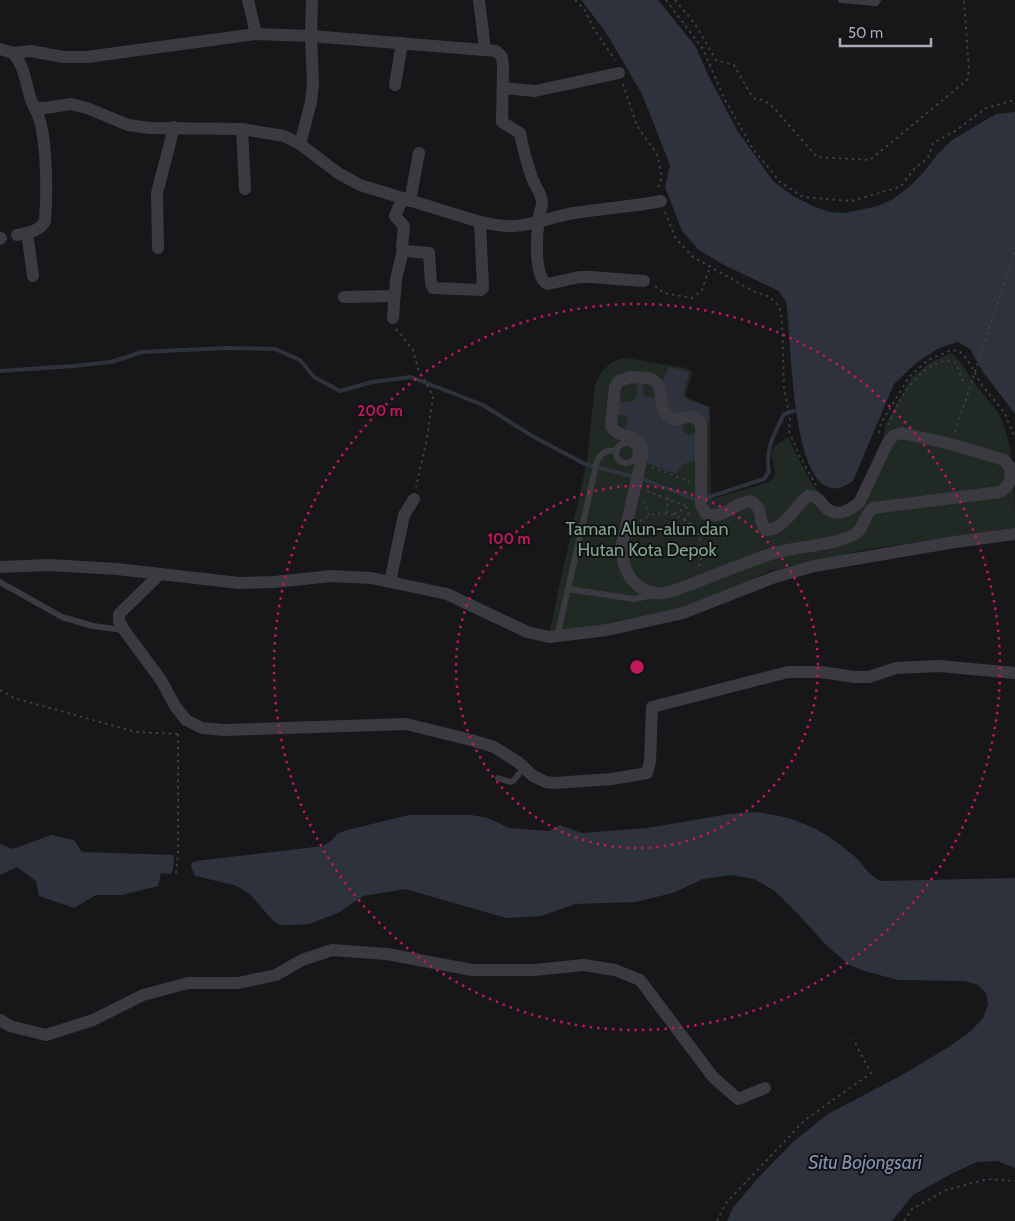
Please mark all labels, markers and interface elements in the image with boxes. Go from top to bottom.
scale bar [840,15,931,47]
text: 50 m [848,24,883,42]
text: 200 m [357,402,403,420]
park label: Taman Alun-alun dan Hutan Kota Depok [565,518,729,561]
text: 100 m [487,530,531,548]
centre of rings [628,658,646,676]
water label: Situ Bojongsari [808,1151,923,1174]

